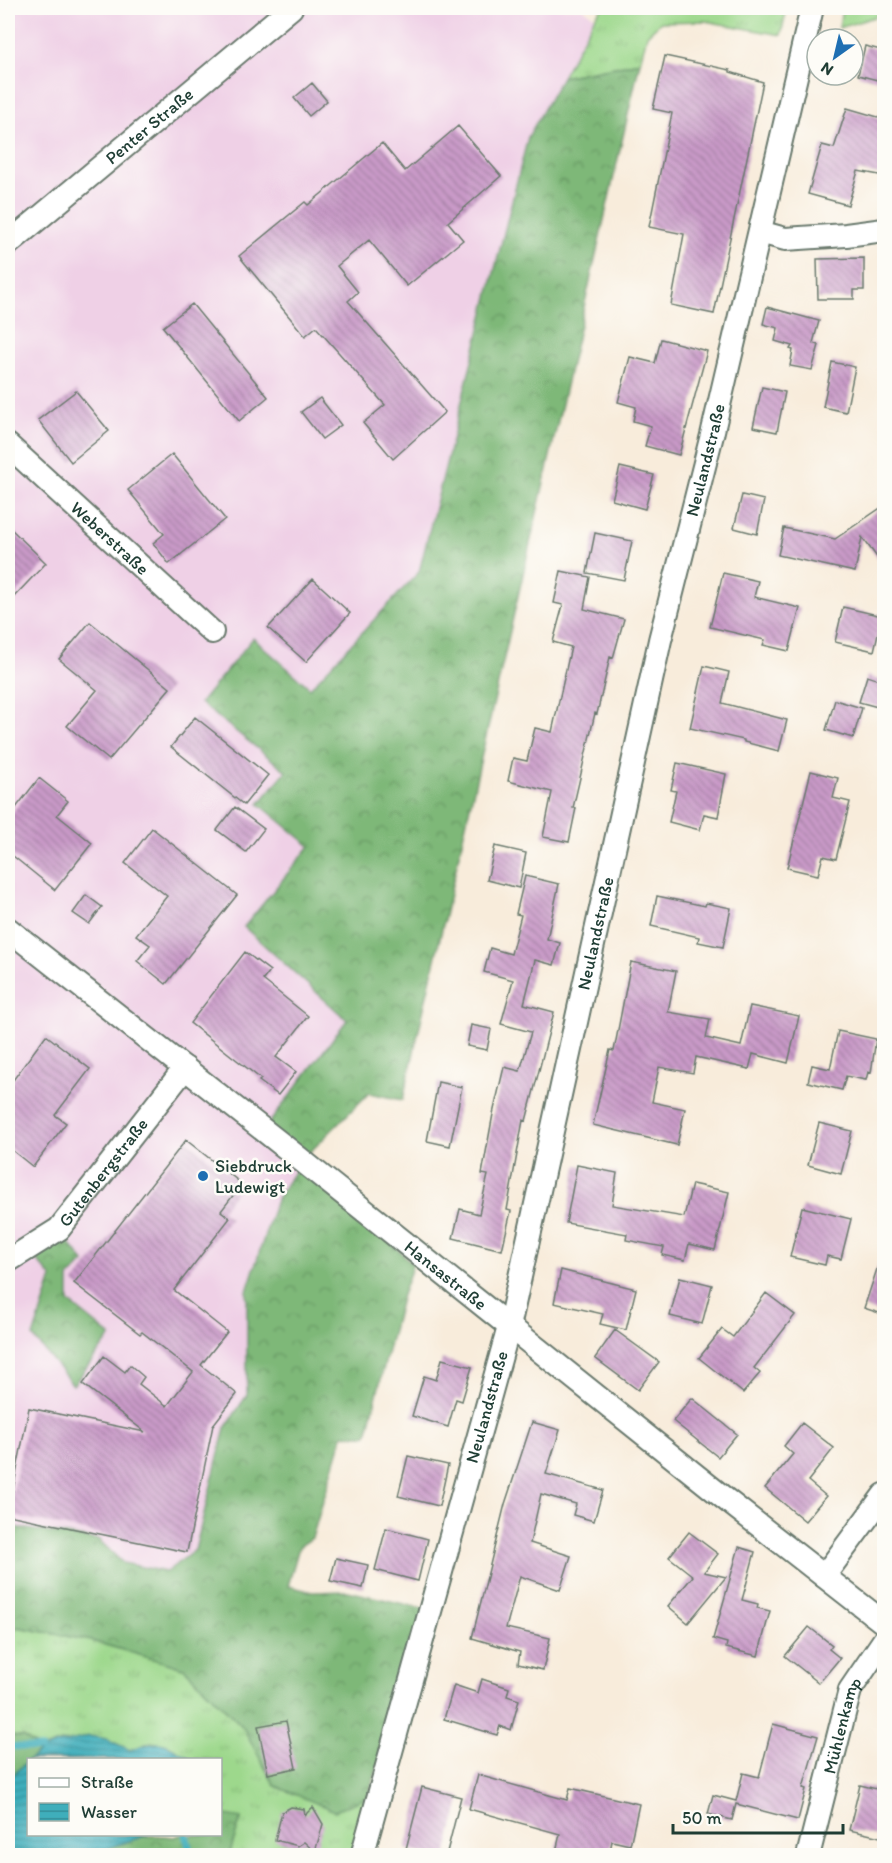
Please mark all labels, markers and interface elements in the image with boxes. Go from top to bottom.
north arrow [805,27,865,87]
text: N [817,58,837,80]
street label: Penter Straße [101,83,198,169]
street label: Neulandstraße [681,402,730,519]
street label: Weberstraße [66,497,154,580]
street label: Neulandstraße [572,875,619,992]
street label: Gutenbergstraße [54,1114,153,1231]
place label: Siebdruck Ludewigt [215,1155,292,1198]
marker: Siebdruck Ludewigt [196,1169,210,1183]
street label: Hansastraße [400,1236,491,1315]
street label: Neulandstraße [461,1349,513,1466]
street label: Mühlenkamp [818,1672,867,1776]
legend [27,1758,222,1836]
text: Straße [81,1771,134,1793]
scale bar [673,1797,842,1835]
text: Wasser [81,1801,138,1823]
text: 50 m [682,1807,722,1829]

